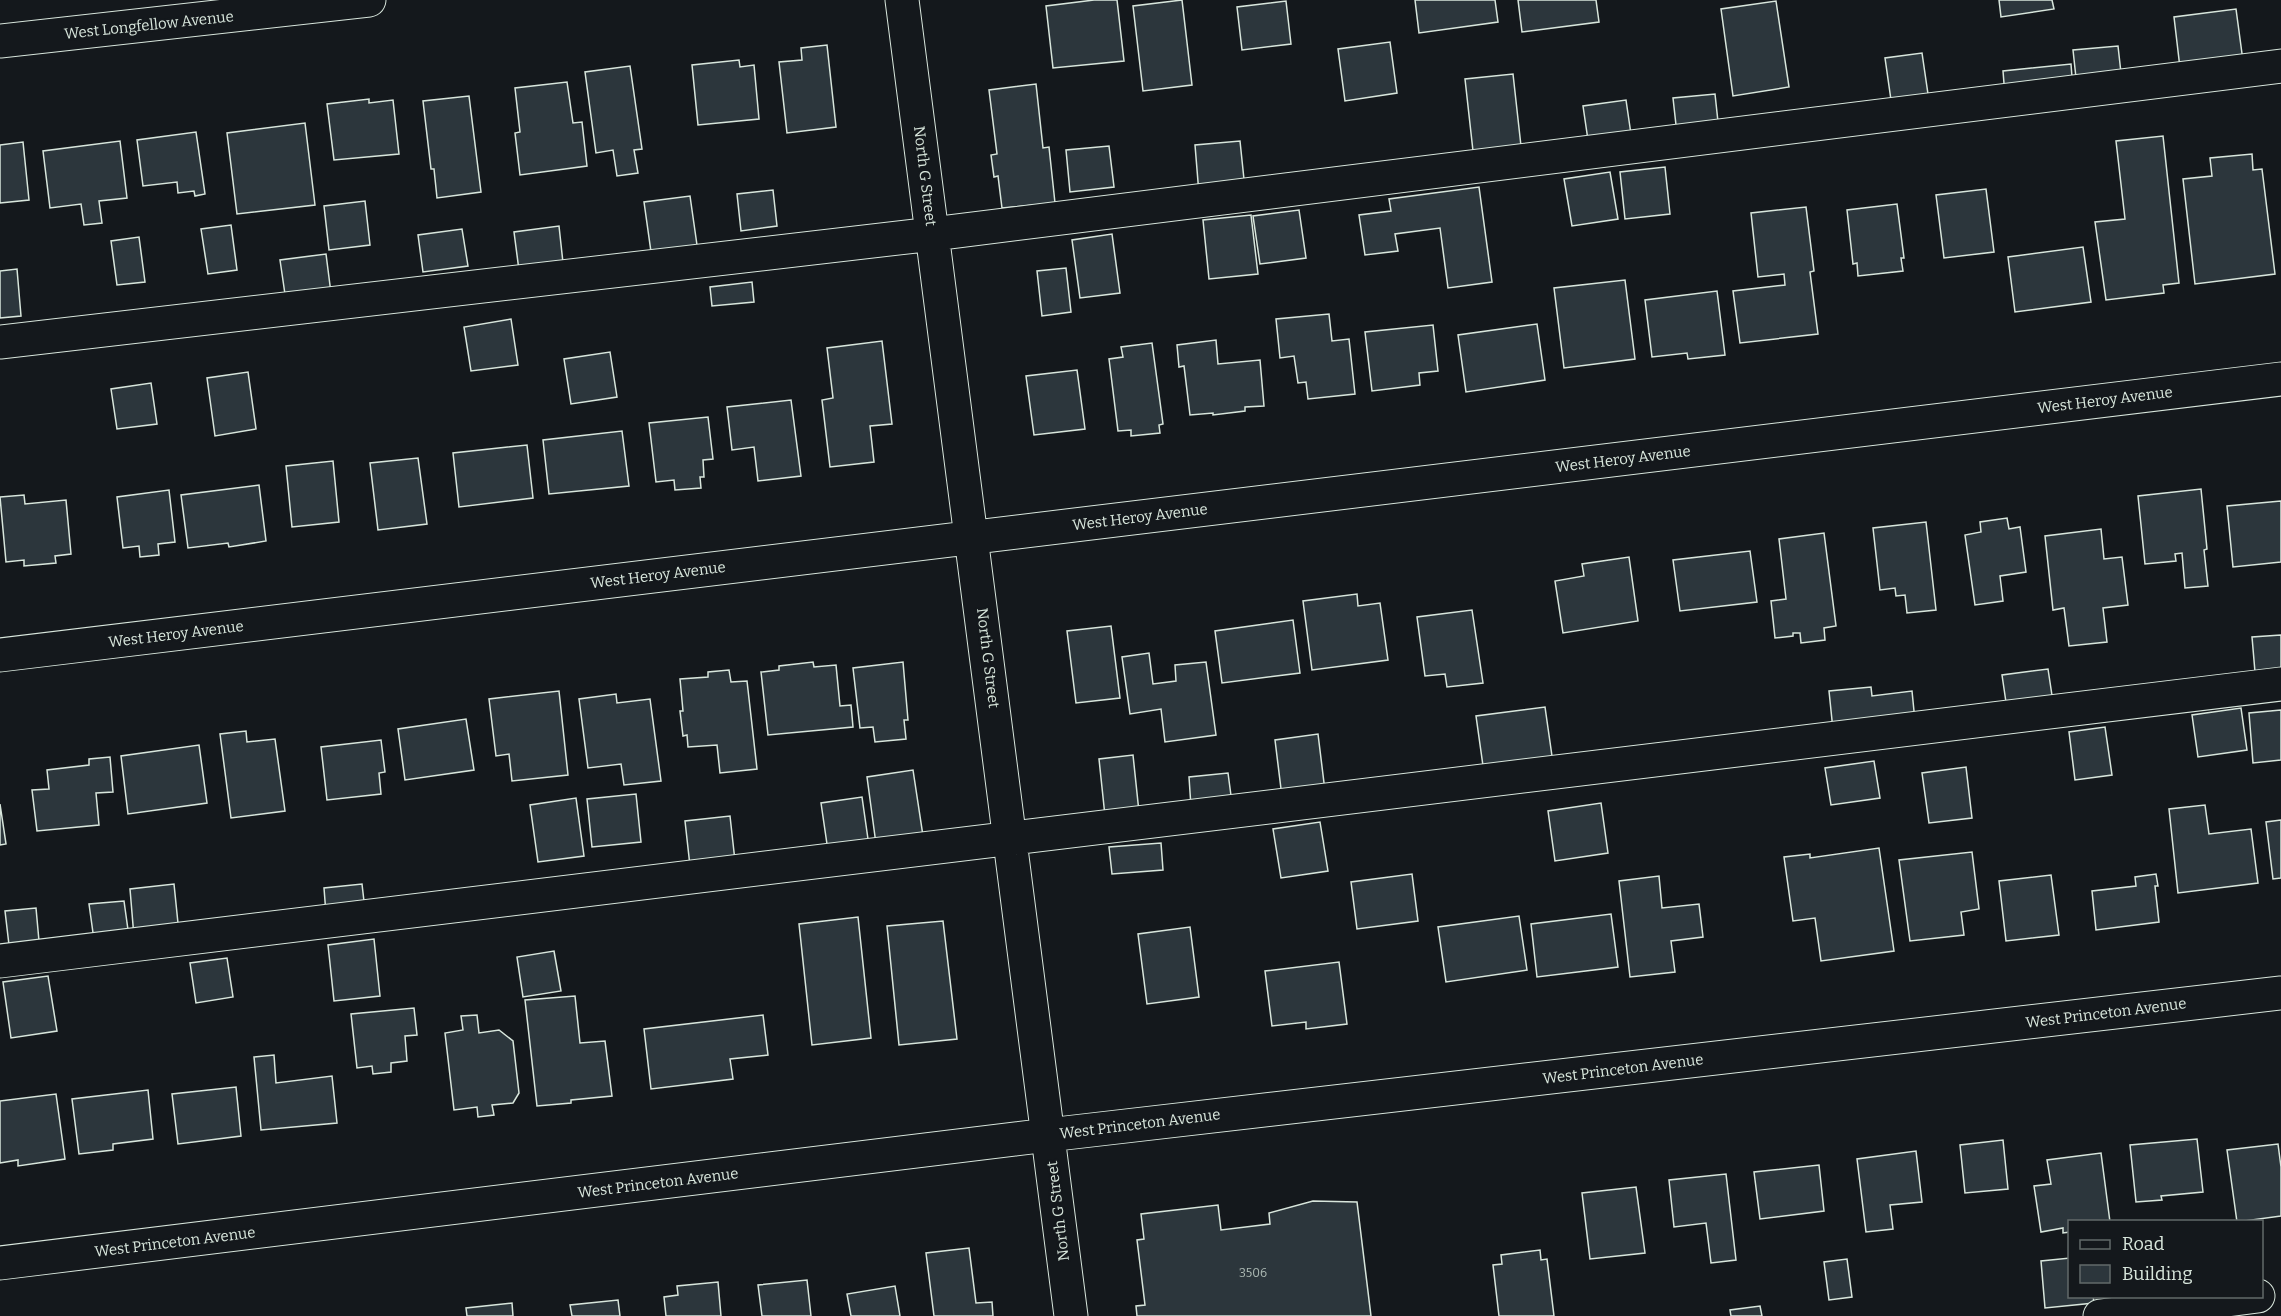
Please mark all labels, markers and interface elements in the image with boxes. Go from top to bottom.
street label: West Longfellow Avenue [63,7,235,43]
street label: North G Street [910,125,940,228]
street label: West Heroy Avenue [2036,383,2174,417]
street label: West Heroy Avenue [1554,442,1692,476]
street label: West Heroy Avenue [1071,500,1209,534]
street label: West Heroy Avenue [589,558,727,592]
street label: North G Street [973,607,1003,710]
street label: West Heroy Avenue [107,617,245,651]
street label: West Princeton Avenue [2025,994,2187,1032]
street label: West Princeton Avenue [1542,1050,1704,1088]
street label: West Princeton Avenue [1059,1105,1221,1143]
street label: North G Street [1043,1159,1073,1262]
street label: West Princeton Avenue [577,1164,739,1202]
legend [2068,1220,2263,1298]
street label: West Princeton Avenue [94,1223,256,1261]
text: Road [2122,1233,2165,1255]
text: Building [2122,1263,2193,1285]
house number: 3506 [1239,1266,1267,1280]

